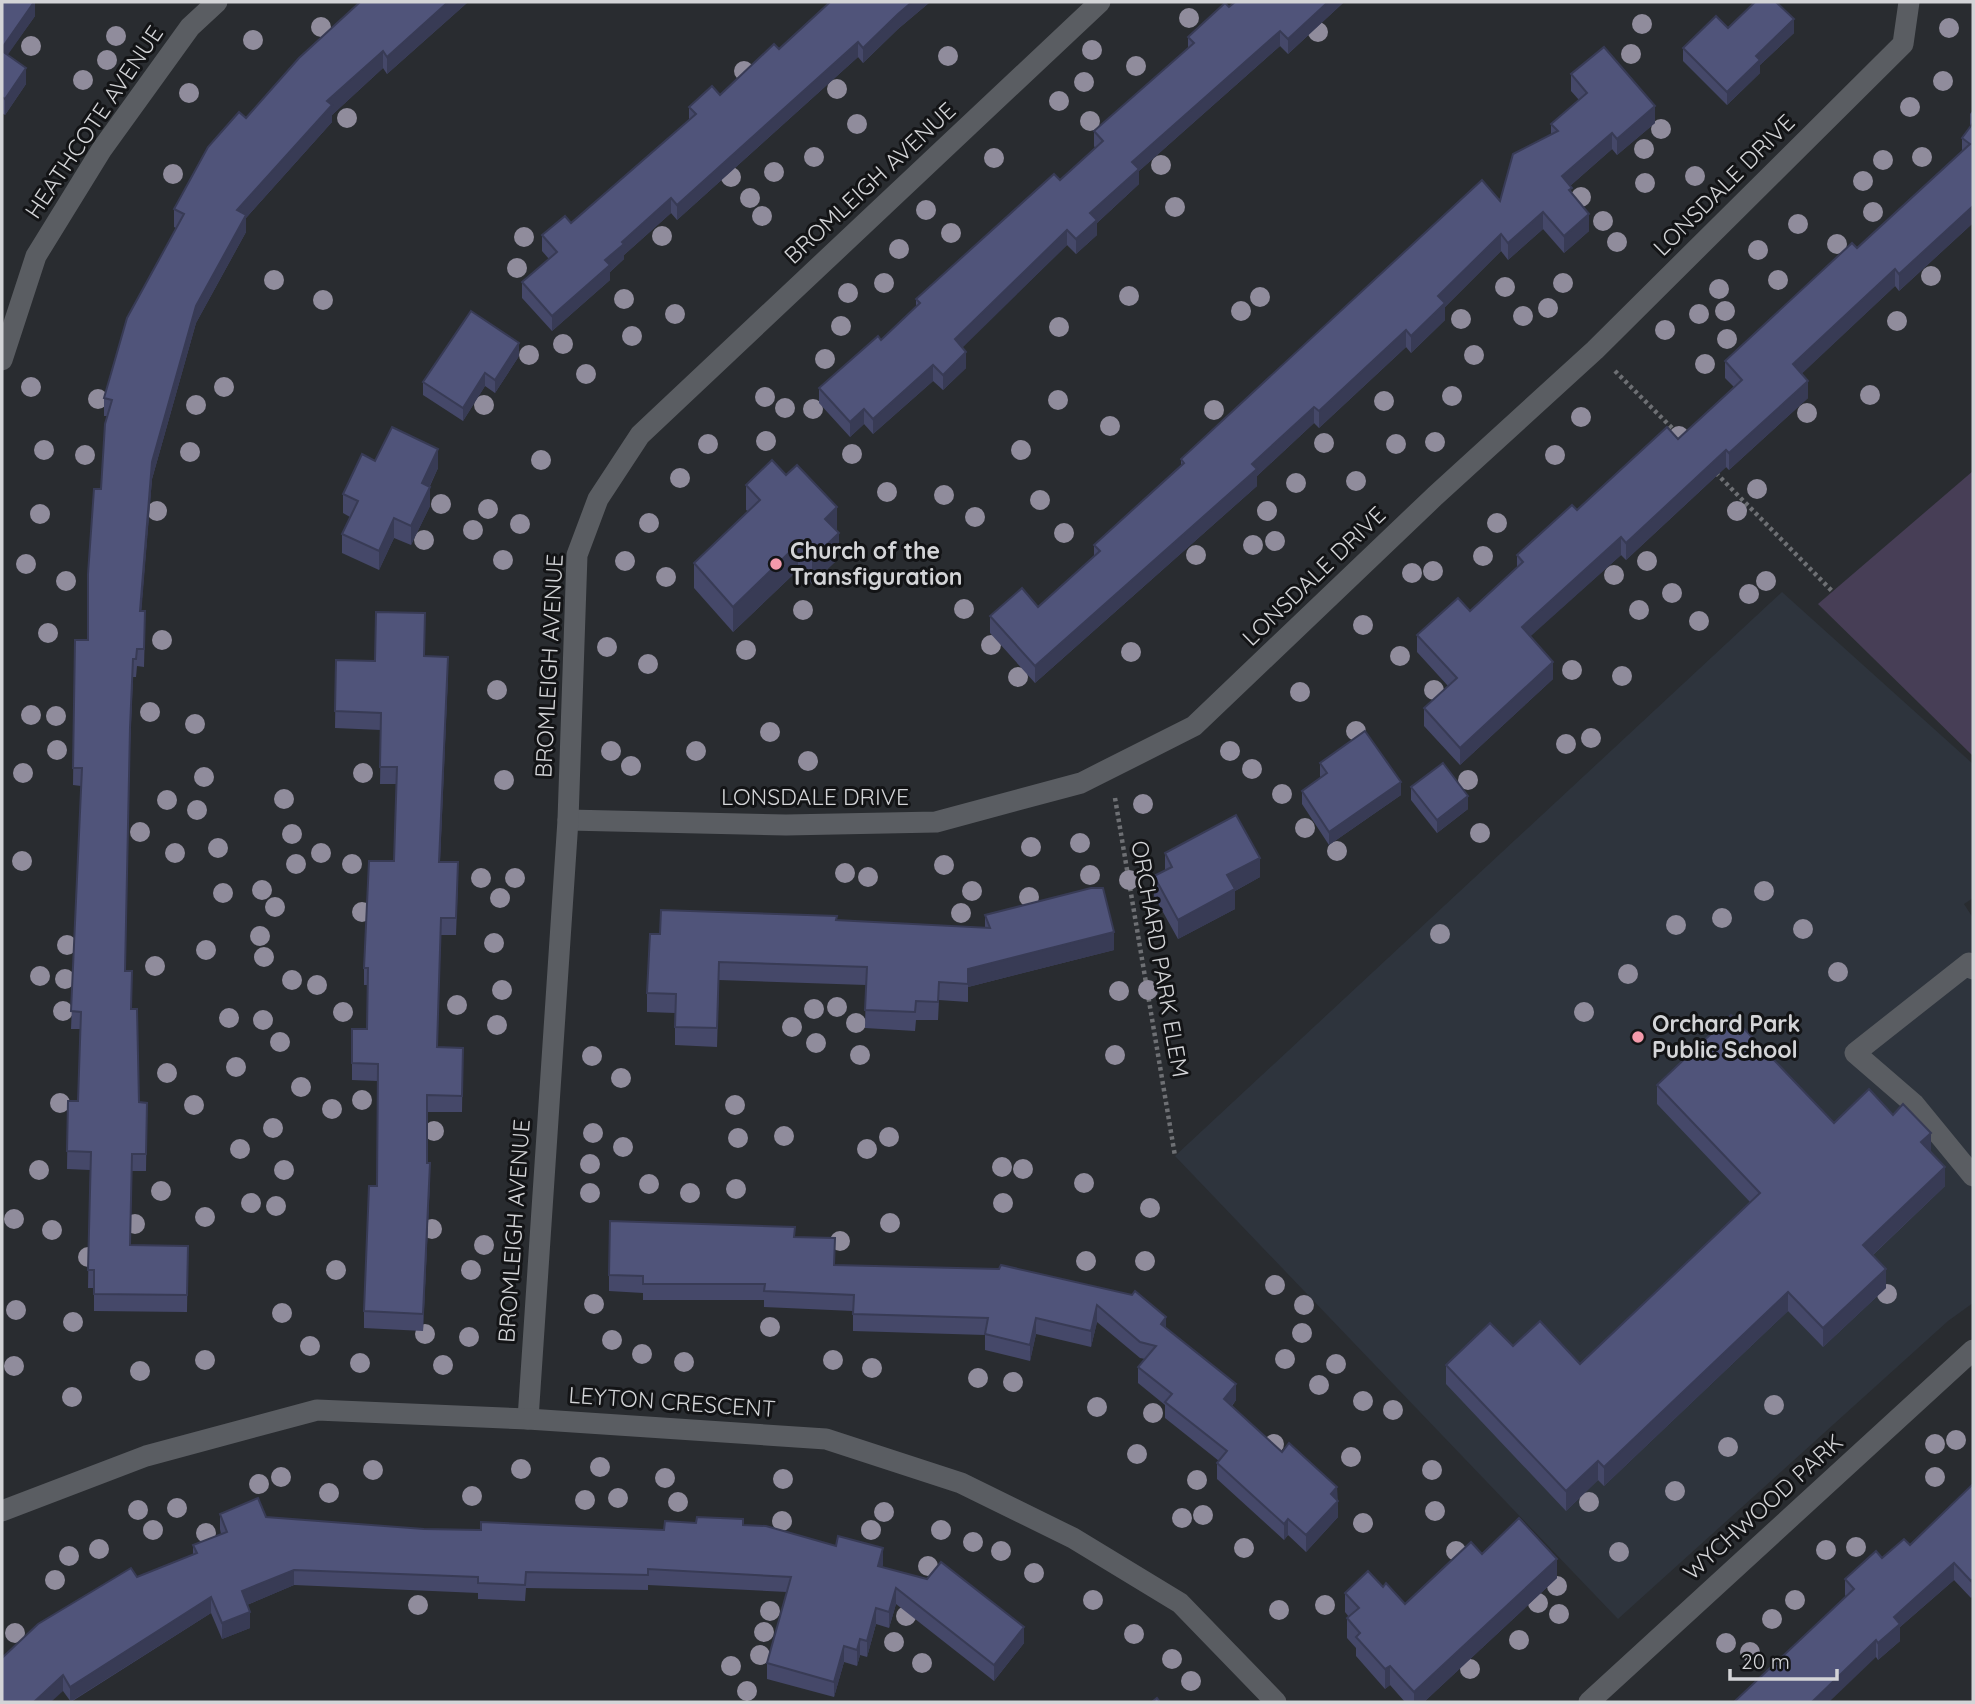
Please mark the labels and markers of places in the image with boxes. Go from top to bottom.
place label: Church of the Transfiguration [790,536,962,591]
marker: Church of the Transfiguration [768,556,784,572]
place label: Orchard Park Public School [1652,1009,1800,1064]
marker: Orchard Park Public School [1630,1029,1646,1045]

